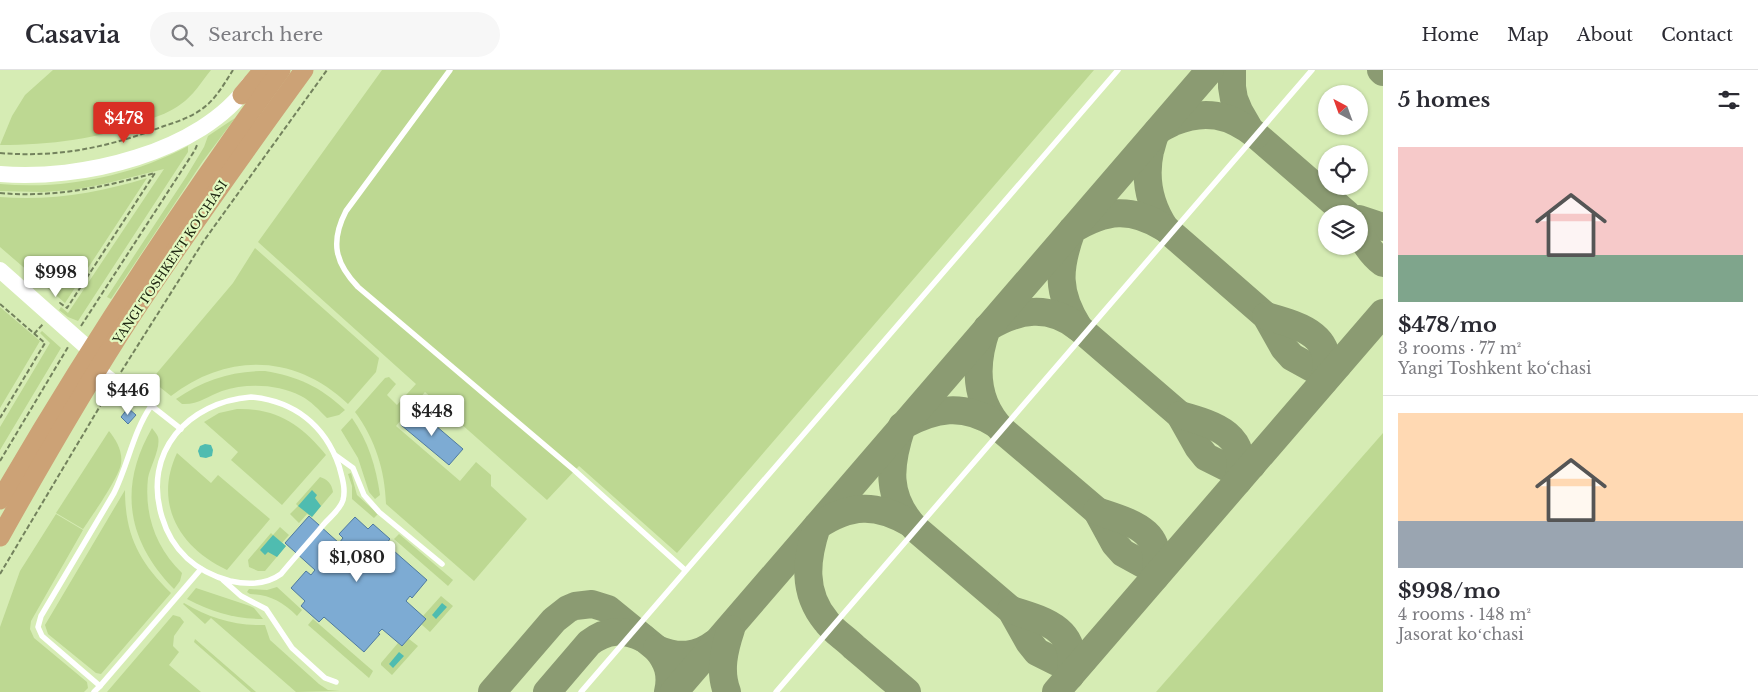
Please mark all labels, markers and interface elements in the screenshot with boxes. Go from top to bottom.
search box [150,12,500,57]
text: Casavia [25,20,120,49]
icon: search [168,21,196,49]
text: Search here [208,23,323,46]
text: Home [1421,24,1479,46]
text: Map [1507,24,1549,46]
text: About [1577,24,1633,46]
text: Contact [1661,24,1733,46]
north arrow [1318,85,1368,135]
map controls [1318,85,1368,255]
icon: filters [1715,86,1743,114]
text: 5 homes [1398,87,1490,113]
pin: $478 [94,102,154,144]
text: $478 [104,108,144,128]
button: locate [1318,145,1368,195]
street label: YANGI TOSHKENT KO‘CHASI [109,178,230,347]
icon: home [1526,180,1616,270]
button: layers [1318,205,1368,255]
pin: $998 [26,256,86,298]
text: $998 [35,262,77,282]
text: $478/mo [1398,312,1497,338]
text: 3 rooms · 77 m² [1398,338,1521,358]
text: Yangi Toshkent ko‘chasi [1398,358,1592,378]
pin: $446 [98,374,158,416]
text: $446 [107,380,149,400]
pin: $448 [402,394,462,437]
text: $448 [411,401,453,421]
icon: home [1526,445,1616,535]
pin: $1,080 [316,540,398,583]
text: $1,080 [329,547,385,567]
text: $998/mo [1398,578,1500,604]
text: 4 rooms · 148 m² [1398,604,1531,624]
text: Jasorat koʻchasi [1398,624,1524,644]

